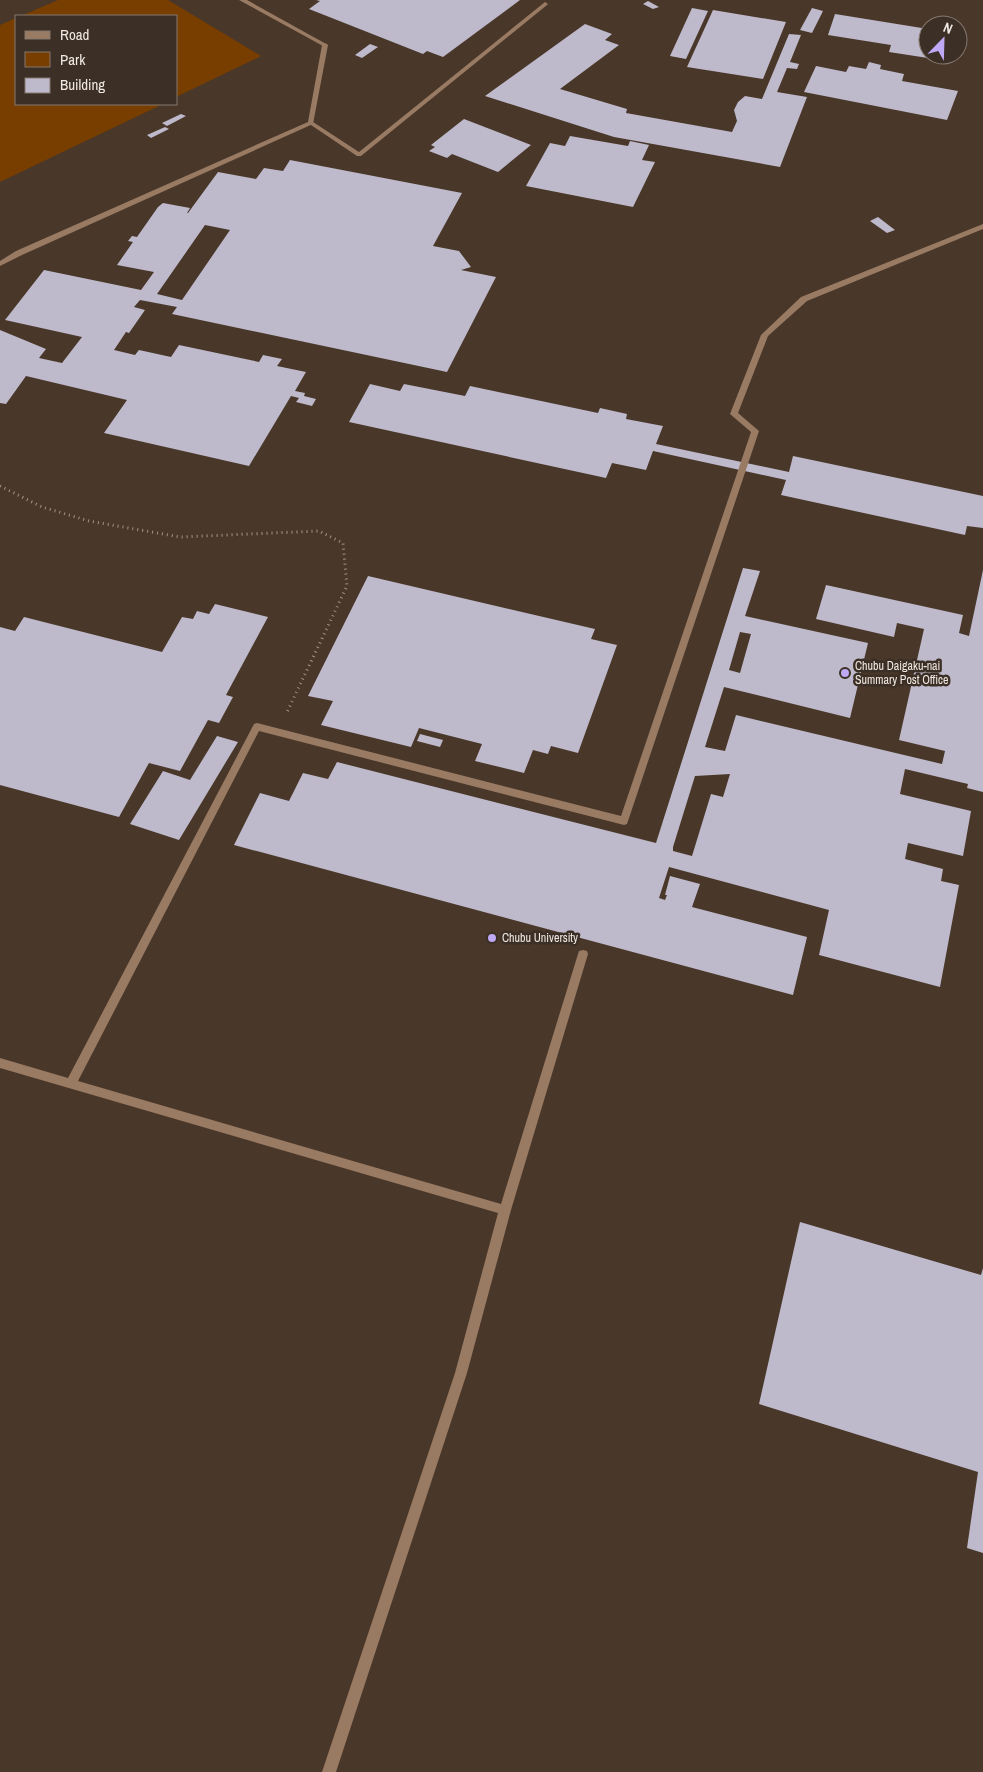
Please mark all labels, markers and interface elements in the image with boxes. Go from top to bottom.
legend [15,15,178,105]
north arrow [918,15,968,65]
text: N [941,18,955,38]
text: Road [60,24,89,45]
text: Park [60,49,86,70]
text: Building [60,74,105,95]
place label: Chubu Daigaku-nai Summary Post Office [855,658,948,688]
marker: Chubu Daigaku-nai Summary Post Office [839,667,851,679]
place label: Chubu University [502,930,578,946]
marker: Chubu University [486,932,498,944]

